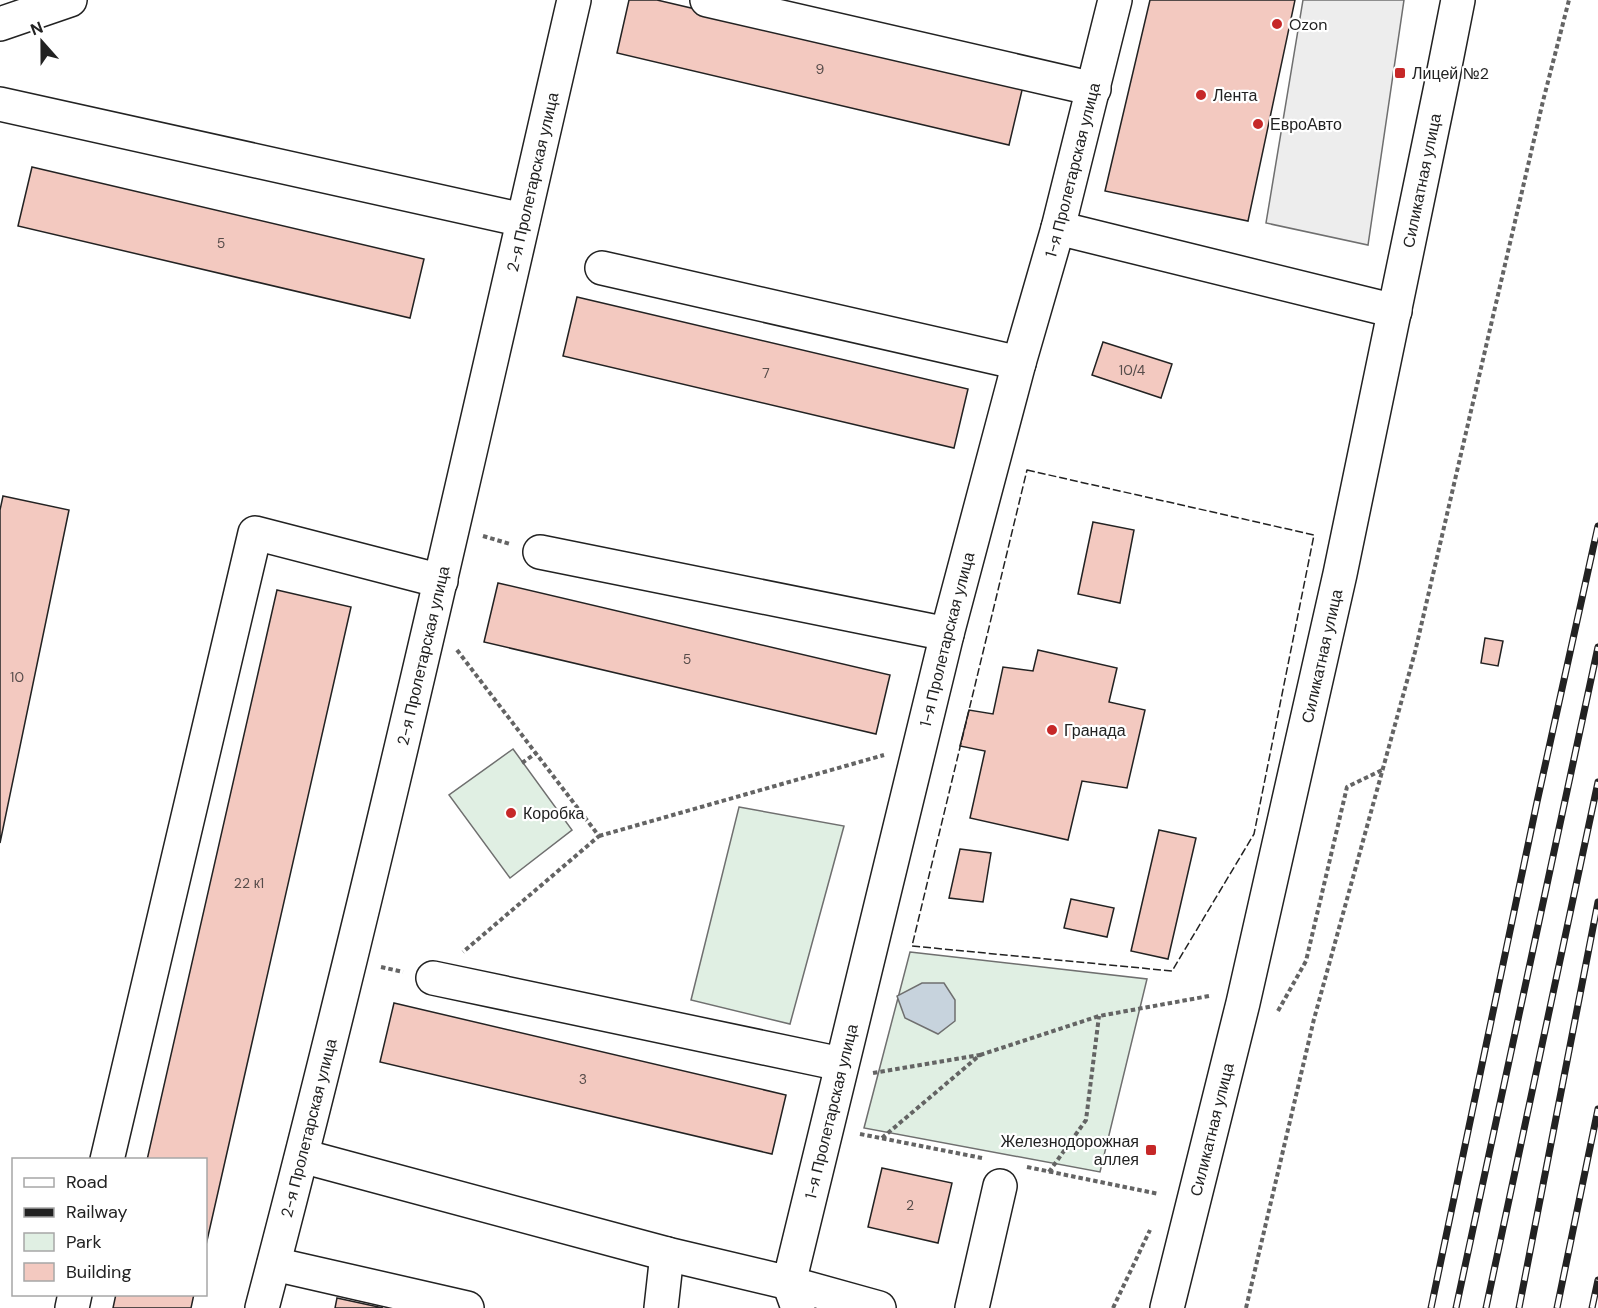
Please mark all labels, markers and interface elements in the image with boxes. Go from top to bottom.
north arrow [12,12,72,72]
place label: Ozon [1289,14,1327,35]
text: N [28,17,46,40]
marker: Ozon [1270,17,1284,31]
house number: 9 [816,60,825,78]
place label: Лицей №2 [1412,63,1489,84]
marker: Лицей №2 [1393,66,1407,80]
street label: 1-я Пролетарская улица [1040,80,1104,260]
place label: Лента [1213,85,1257,106]
marker: Лента [1194,88,1208,102]
street label: 2-я Пролетарская улица [501,90,563,274]
street label: Силикатная улица [1397,111,1446,250]
place label: ЕвроАвто [1270,114,1342,135]
marker: ЕвроАвто [1251,117,1265,131]
house number: 5 [217,234,225,252]
house number: 10/4 [1119,361,1146,379]
house number: 7 [762,364,770,382]
street label: 1-я Пролетарская улица [914,550,979,729]
street label: 2-я Пролетарская улица [392,564,454,747]
street label: Силикатная улица [1296,587,1347,725]
house number: 5 [683,650,691,668]
house number: 10 [10,668,24,686]
place label: Гранада [1064,720,1126,741]
marker: Гранада [1045,723,1059,737]
place label: Коробка [523,803,585,824]
marker: Коробка [504,806,518,820]
house number: 22 к1 [234,874,264,892]
street label: 1-я Пролетарская улица [799,1022,862,1201]
street label: 2-я Пролетарская улица [276,1036,341,1219]
street label: Силикатная улица [1185,1060,1238,1198]
house number: 3 [579,1070,587,1088]
place label: Железнодорожная аллея [1001,1131,1139,1170]
marker: Железнодорожная аллея [1144,1143,1158,1157]
legend [12,1158,207,1296]
text: Road [66,1170,108,1194]
house number: 2 [906,1196,914,1214]
text: Railway [66,1200,128,1224]
text: Park [66,1230,102,1254]
text: Building [66,1260,131,1284]

